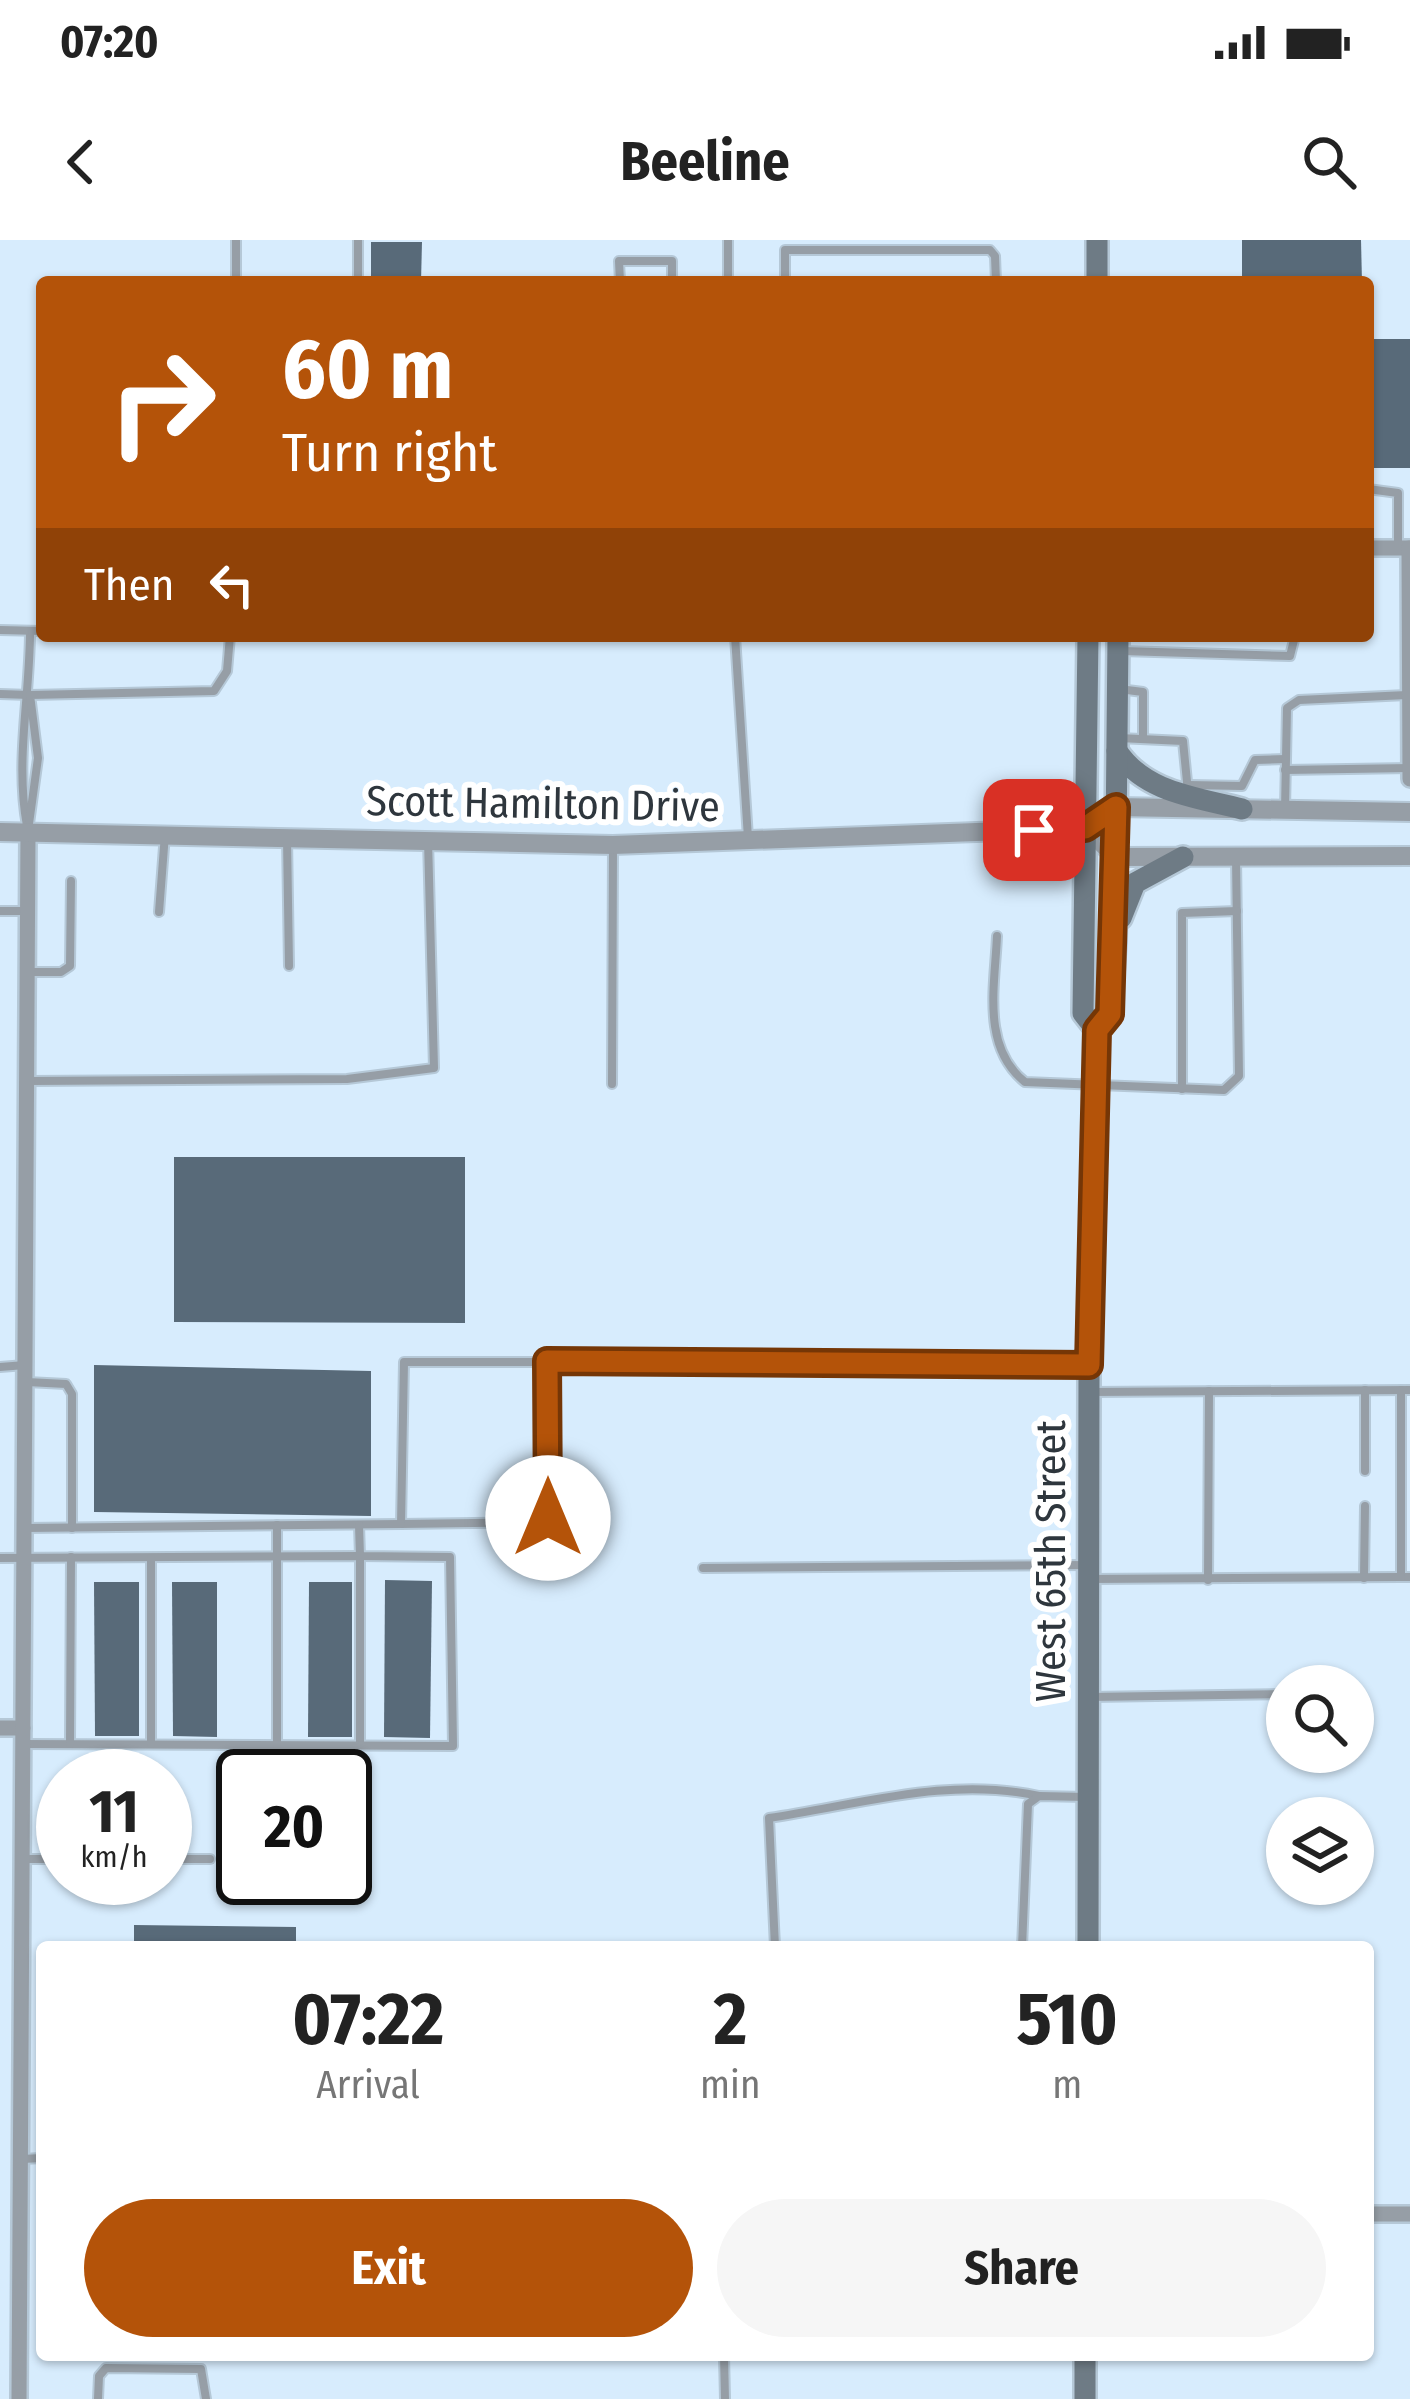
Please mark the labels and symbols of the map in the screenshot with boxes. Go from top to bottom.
street label: Scott Hamilton Drive [366,776,720,832]
pin [983,779,1085,881]
street label: West 65th Street [1026,1420,1076,1702]
position arrow [485,1455,611,1581]
speed limit sign: 20 [216,1749,372,1905]

